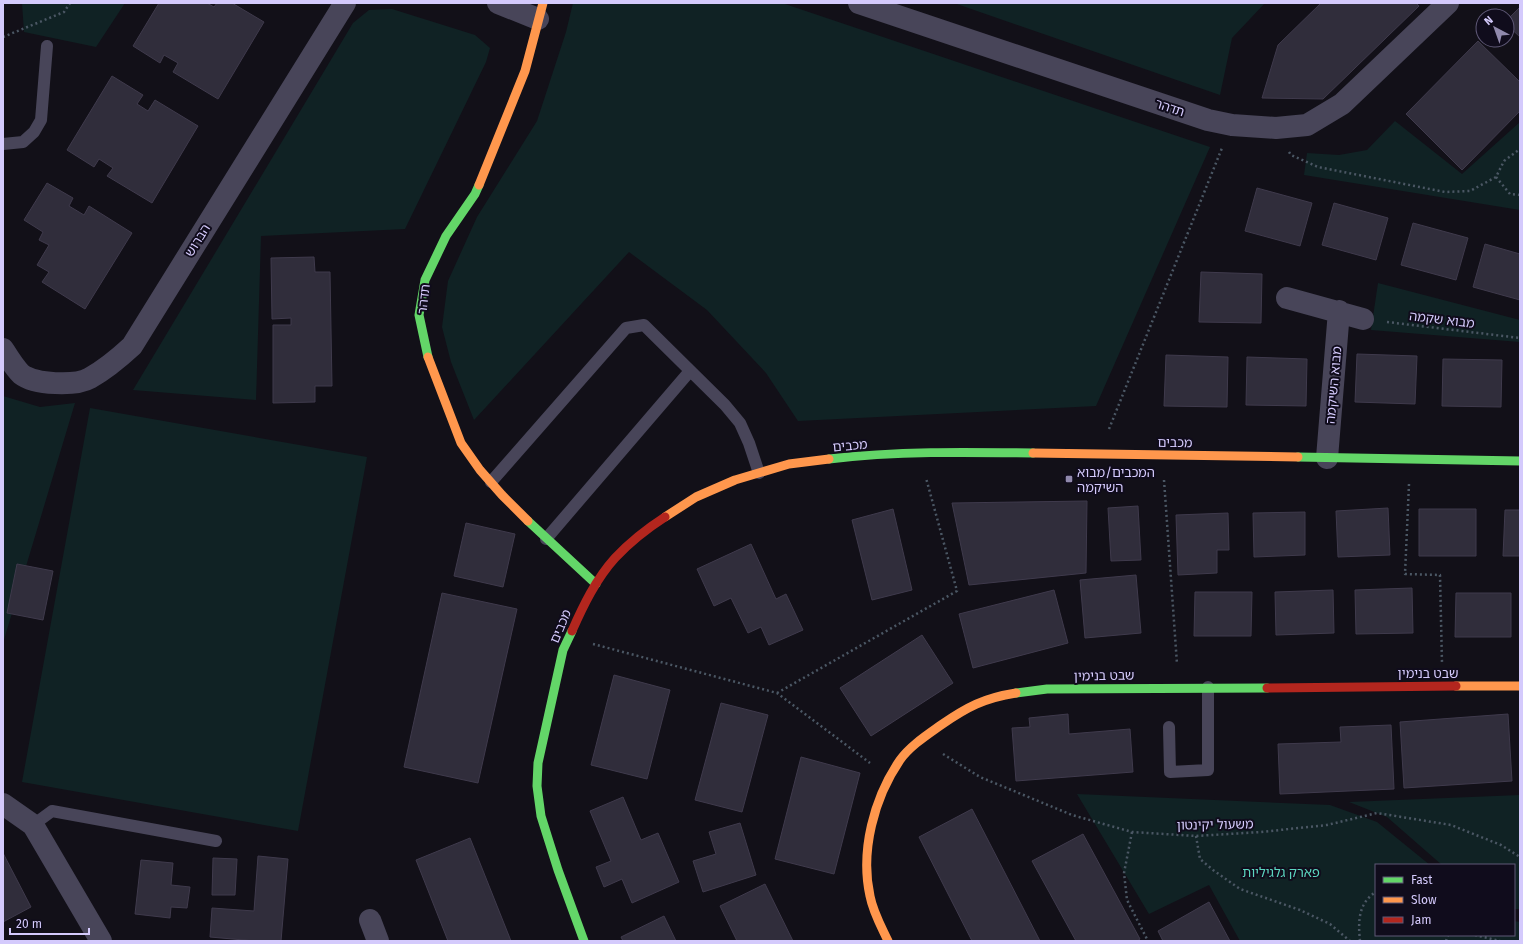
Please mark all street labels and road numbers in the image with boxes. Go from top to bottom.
street label: תדהר [1153,96,1186,119]
street label: הברוש [182,221,213,259]
street label: תדהר [414,283,433,315]
street label: מבוא שקמה [1408,308,1476,331]
street label: מבוא השיקמה [1323,345,1344,425]
street label: מכבים [1157,435,1193,450]
street label: מכבים [832,436,868,454]
street label: מכבים [547,607,574,645]
street label: שבט בנימין [1398,666,1458,681]
street label: שבט בנימין [1073,667,1135,684]
street label: משעול יקינטון [1176,816,1254,833]

